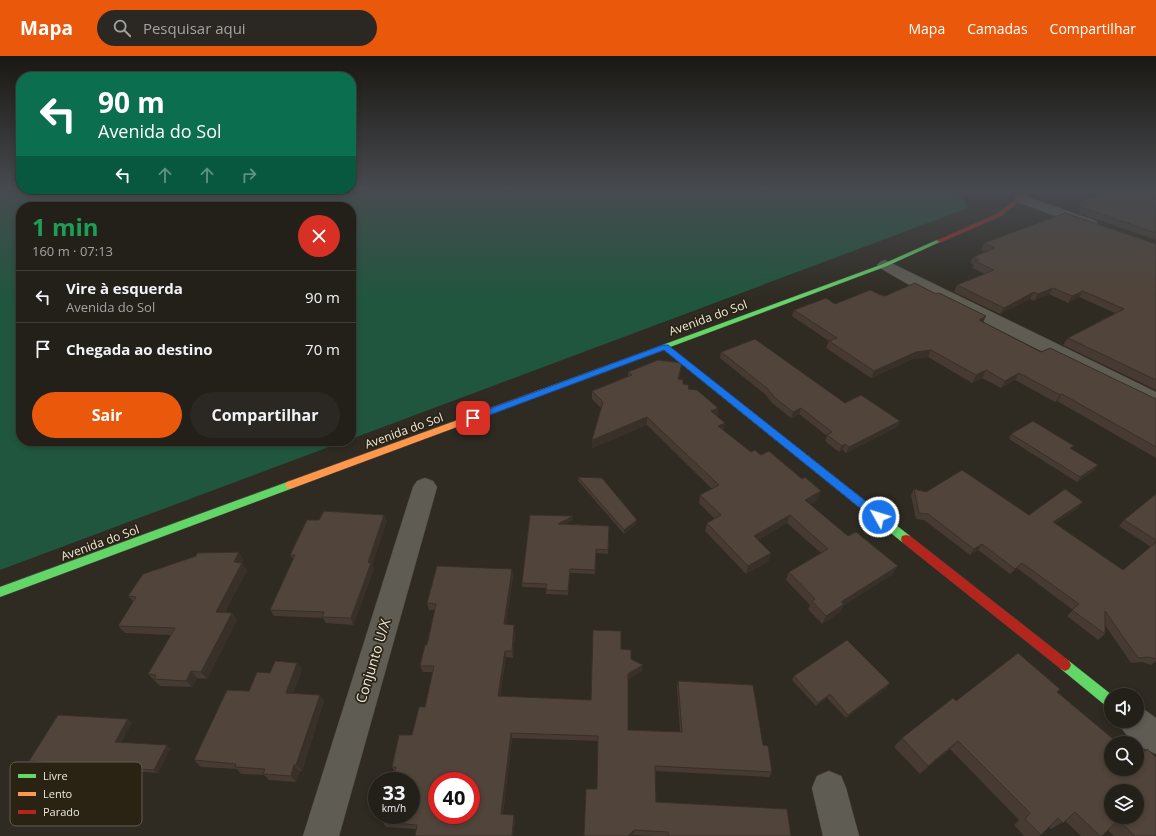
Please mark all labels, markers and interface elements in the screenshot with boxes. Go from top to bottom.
search box [97,10,377,46]
text: Mapa [20,15,73,41]
icon: search [111,17,133,39]
text: Pesquisar aqui [143,18,246,38]
text: Mapa [909,19,945,38]
text: Camadas [967,19,1028,38]
text: Compartilhar [1050,19,1136,38]
text: 90 m [98,83,165,121]
icon: left [32,88,84,140]
text: Avenida do Sol [98,119,222,143]
icon: left [112,164,134,186]
icon: ahead [154,164,176,186]
icon: ahead [196,164,218,186]
icon: right [238,164,260,186]
text: 1 min [32,210,99,243]
button: close [298,215,340,257]
text: 160 m · 07:13 [32,242,113,260]
text: Vire à esquerda [66,278,183,298]
icon: left [32,286,54,308]
text: 90 m [305,287,340,307]
street label: Avenida do Sol [666,295,749,340]
text: Avenida do Sol [66,298,155,316]
icon: arrive [32,338,54,360]
text: Chegada ao destino [66,339,213,359]
text: 70 m [305,339,340,359]
button: Sair [32,392,182,438]
button: Compartilhar [190,392,340,438]
pin [456,401,490,435]
icon: arrive [462,407,484,429]
street label: Avenida do Sol [362,408,445,453]
position arrow [858,496,900,538]
street label: Avenida do Sol [58,520,141,565]
street label: Conjunto U/X [351,616,395,705]
map controls [1104,688,1144,824]
button: sound [1104,688,1144,728]
button: search [1104,736,1144,776]
legend [10,762,142,826]
text: Livre [43,768,68,783]
speed limit sign: 40 [428,772,480,824]
text: 33 [383,779,405,806]
button: layers [1104,784,1144,824]
text: Lento [43,786,73,801]
text: km/h [382,801,406,815]
text: Parado [43,804,80,819]

